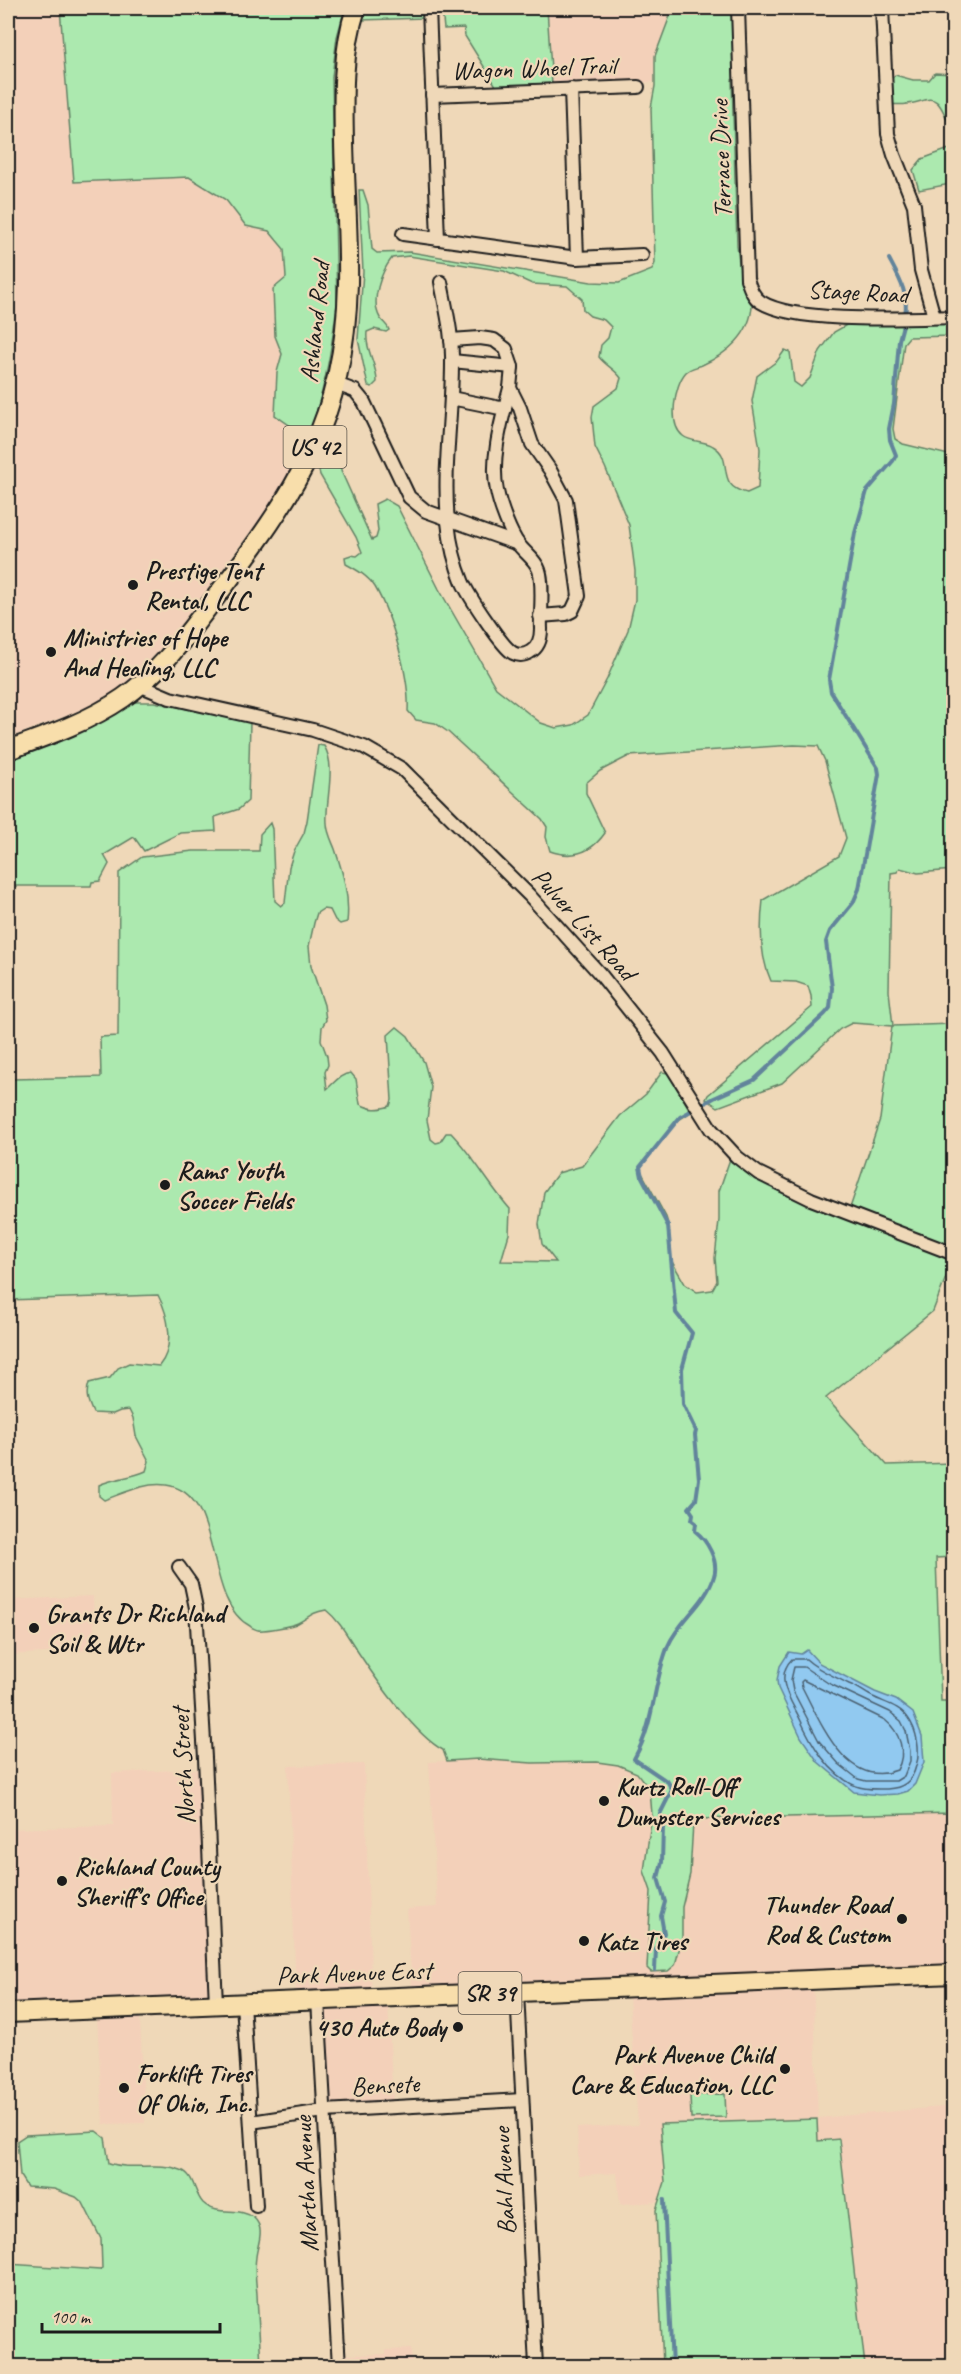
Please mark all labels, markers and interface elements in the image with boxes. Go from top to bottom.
street label: Wagon Wheel Trail [451,48,621,87]
street label: Terrace Drive [702,98,740,219]
street label: Ashland Road [292,256,338,384]
street label: Stage Road [807,273,913,311]
road number: US 42 [284,426,346,468]
place label: Prestige Tent Rental, LLC [145,554,266,617]
marker: Prestige Tent Rental, LLC [126,578,140,592]
place label: Ministries of Hope And Healing, LLC [63,621,229,684]
marker: Ministries of Hope And Healing, LLC [44,645,58,659]
street label: Pulver List Road [525,861,646,990]
place label: Rams Youth Soccer Fields [177,1154,295,1217]
marker: Rams Youth Soccer Fields [158,1178,172,1192]
place label: Grants Dr Richland Soil & Wtr [46,1597,229,1660]
marker: Grants Dr Richland Soil & Wtr [27,1621,41,1635]
street label: North Street [163,1703,203,1825]
place label: Kurtz Roll-Off Dumpster Services [616,1770,782,1833]
marker: Kurtz Roll-Off Dumpster Services [597,1794,611,1808]
place label: Richland County Sheriff's Office [74,1850,222,1913]
marker: Richland County Sheriff's Office [55,1874,69,1888]
place label: Thunder Road Rod & Custom [764,1888,895,1951]
marker: Thunder Road Rod & Custom [895,1912,909,1926]
place label: Katz Tires [596,1925,690,1958]
marker: Katz Tires [577,1934,591,1948]
street label: Park Avenue East [276,1954,436,1992]
road number: SR 39 [458,1972,522,2014]
place label: 430 Auto Body [315,2011,449,2044]
marker: 430 Auto Body [451,2020,465,2034]
place label: Park Avenue Child Care & Education, LLC [570,2038,778,2101]
place label: Forklift Tires Of Ohio, Inc. [136,2057,254,2120]
marker: Park Avenue Child Care & Education, LLC [778,2062,792,2076]
street label: Bensete [350,2067,421,2103]
marker: Forklift Tires Of Ohio, Inc. [117,2081,131,2095]
street label: Martha Avenue [286,2114,326,2253]
street label: Bahl Avenue [485,2124,523,2236]
scale bar [42,2296,220,2334]
text: 100 m [51,2306,92,2328]

